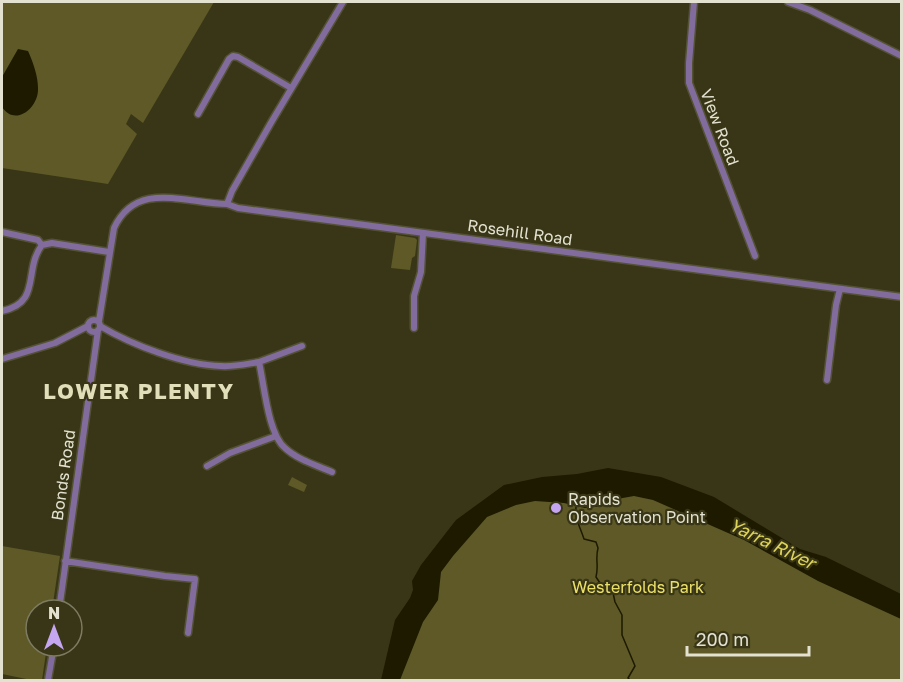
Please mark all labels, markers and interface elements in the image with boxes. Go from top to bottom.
street label: View Road [696,86,744,168]
street label: Rosehill Road [466,215,574,249]
district label: LOWER PLENTY [43,377,235,404]
street label: Bonds Road [47,428,79,522]
place label: Rapids Observation Point [568,489,706,527]
marker: Rapids Observation Point [549,501,563,515]
water label: Yarra River [726,513,822,575]
park label: Westerfolds Park [572,577,704,597]
north arrow [24,598,84,658]
text: N [48,603,60,623]
scale bar [687,619,808,657]
text: 200 m [696,628,749,650]

